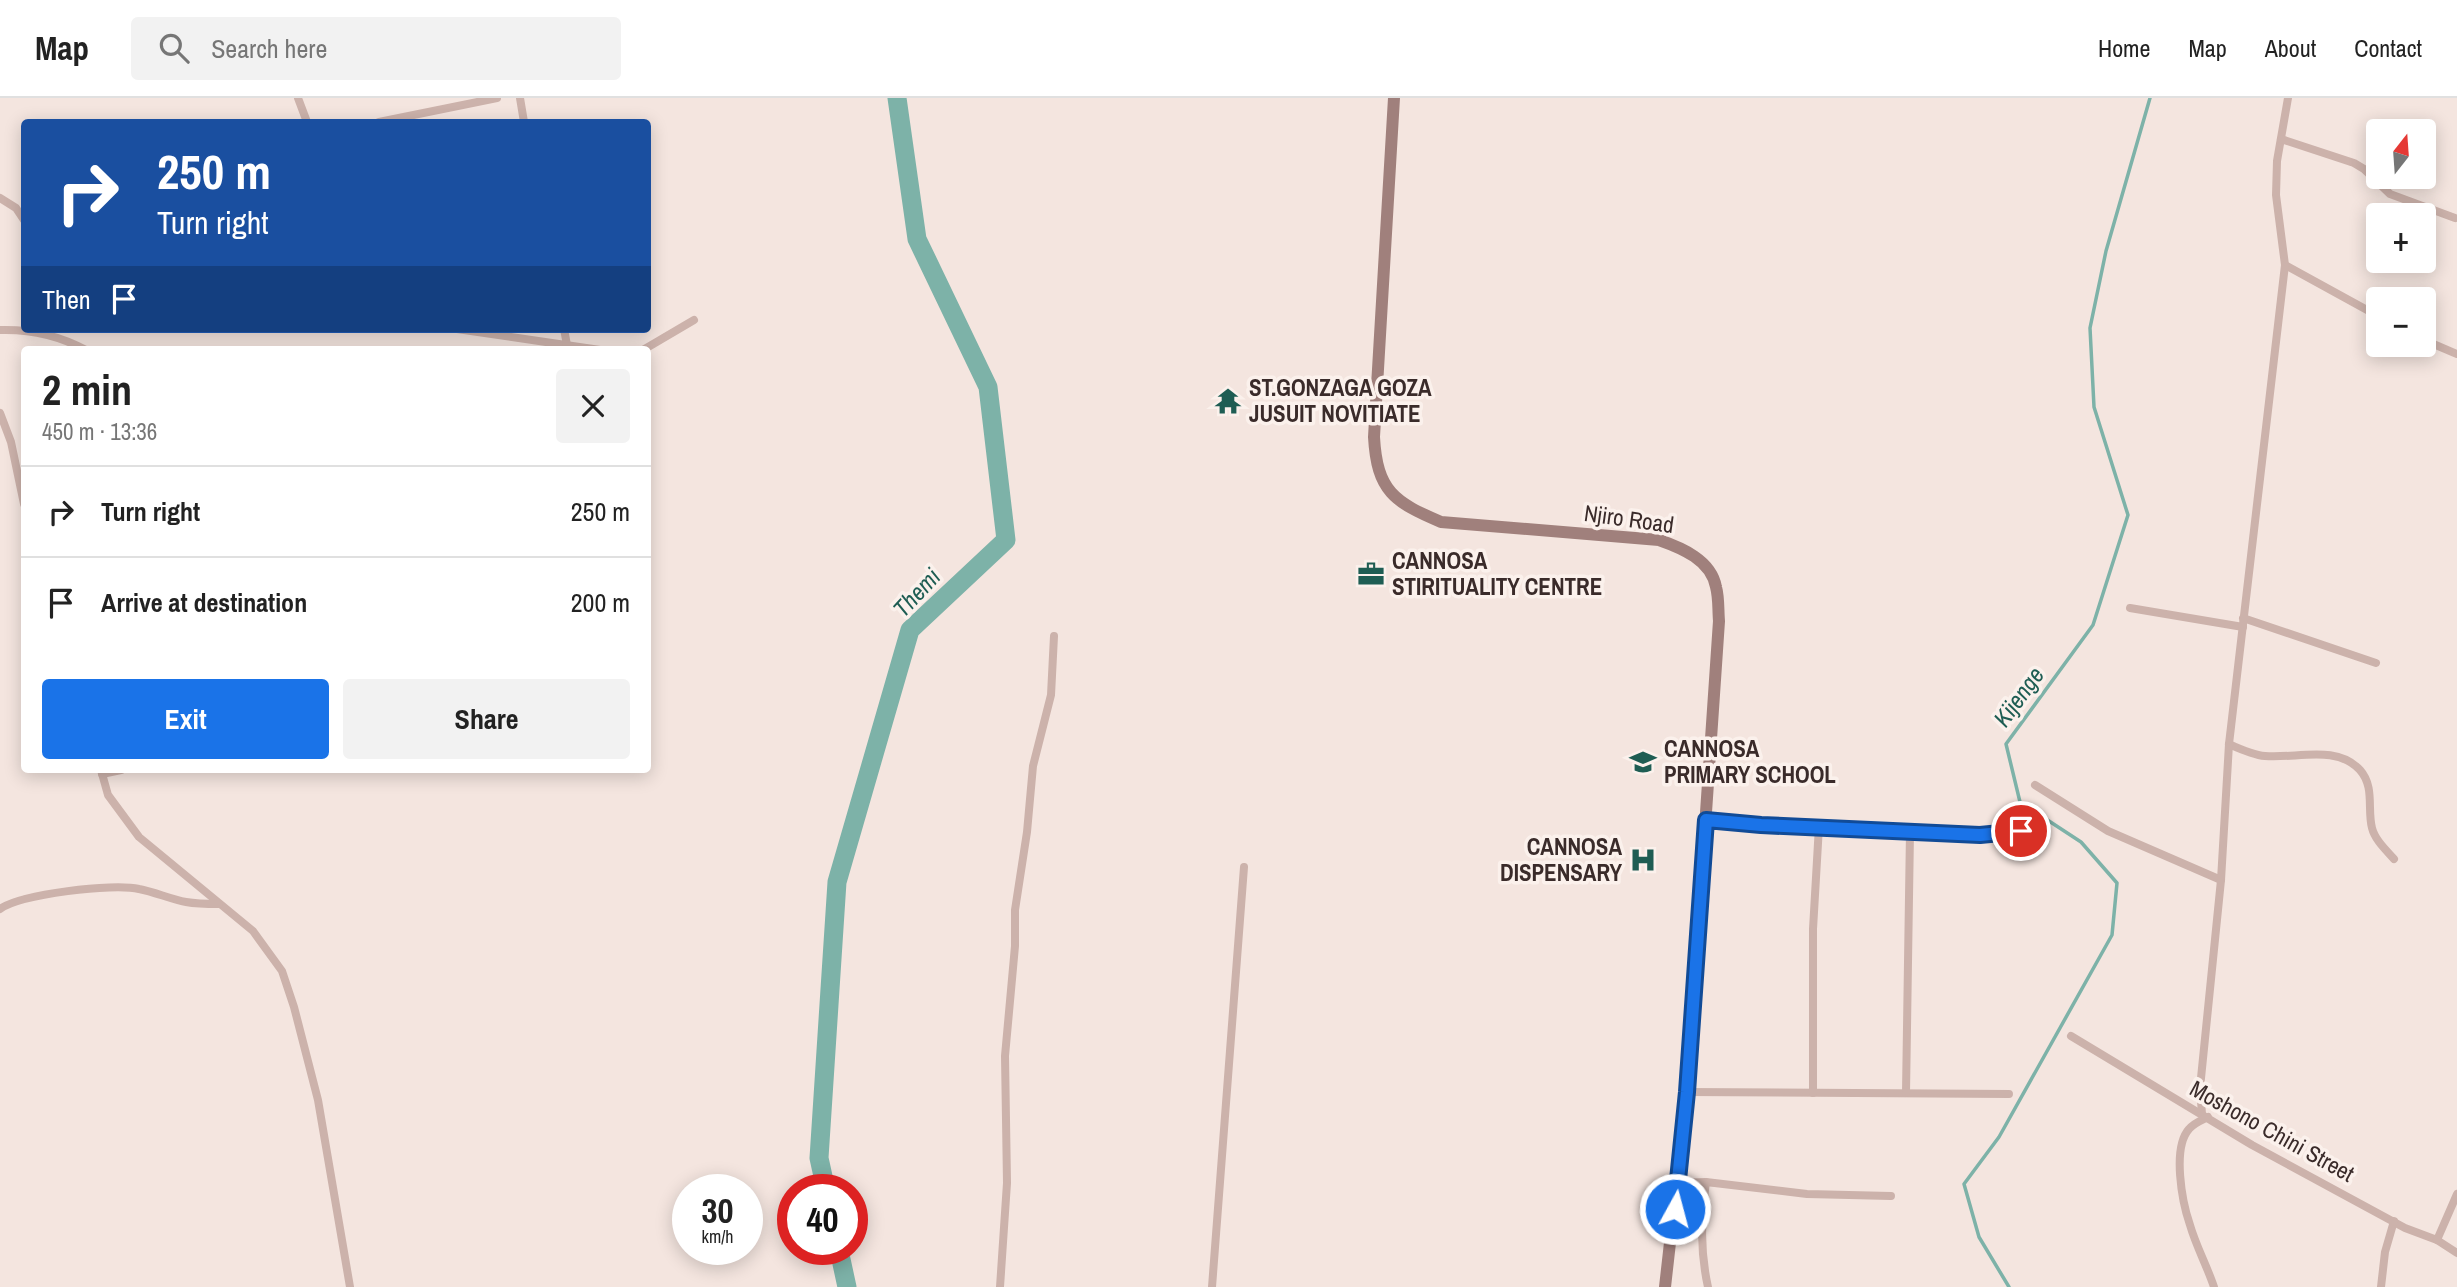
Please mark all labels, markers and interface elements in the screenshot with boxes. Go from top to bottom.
search box [131,17,621,80]
text: Map [35,26,89,70]
icon: search [155,29,193,67]
text: Search here [211,31,327,66]
text: Home [2098,32,2150,64]
text: Map [2188,32,2227,64]
text: About [2265,32,2316,64]
text: Contact [2354,32,2422,64]
north arrow [2366,119,2436,189]
map controls [2366,119,2436,357]
text: 250 m [157,138,271,204]
icon: right [42,147,133,238]
text: Turn right [157,201,269,244]
button: + [2366,203,2436,273]
icon: arrive [105,280,143,318]
text: Then [42,282,91,317]
button: − [2366,287,2436,357]
text: 2 min [42,362,132,418]
button: close [556,369,630,443]
place label: ST.GONZAGA GOZA JUSUIT NOVITIATE [1249,372,1432,429]
temple icon: ST.GONZAGA GOZA JUSUIT NOVITIATE [1213,386,1243,416]
text: 450 m · 13:36 [42,416,157,447]
icon: right [42,493,80,531]
text: Turn right [101,494,200,529]
text: 250 m [571,494,630,529]
street label: Njiro Road [1582,497,1676,540]
place label: CANNOSA STIRITUALITY CENTRE [1392,545,1602,602]
office icon: CANNOSA STIRITUALITY CENTRE [1356,559,1386,589]
water label: Themi [886,561,947,624]
icon: arrive [42,584,80,622]
text: Arrive at destination [101,585,307,620]
text: 200 m [571,585,630,620]
water label: Kijenge [1986,660,2051,733]
button: Exit [42,679,329,759]
button: Share [343,679,630,759]
place label: CANNOSA PRIMARY SCHOOL [1664,733,1836,790]
school or university icon: CANNOSA PRIMARY SCHOOL [1628,747,1658,777]
pin [1991,801,2051,861]
icon: arrive [2002,812,2040,850]
place label: CANNOSA DISPENSARY [1500,831,1622,888]
hospital icon: CANNOSA DISPENSARY [1628,845,1658,875]
street label: Moshono Chini Street [2184,1073,2360,1189]
position arrow [1638,1172,1712,1246]
speed limit sign: 40 [777,1174,868,1265]
text: 30 [702,1187,733,1234]
text: km/h [702,1224,734,1249]

